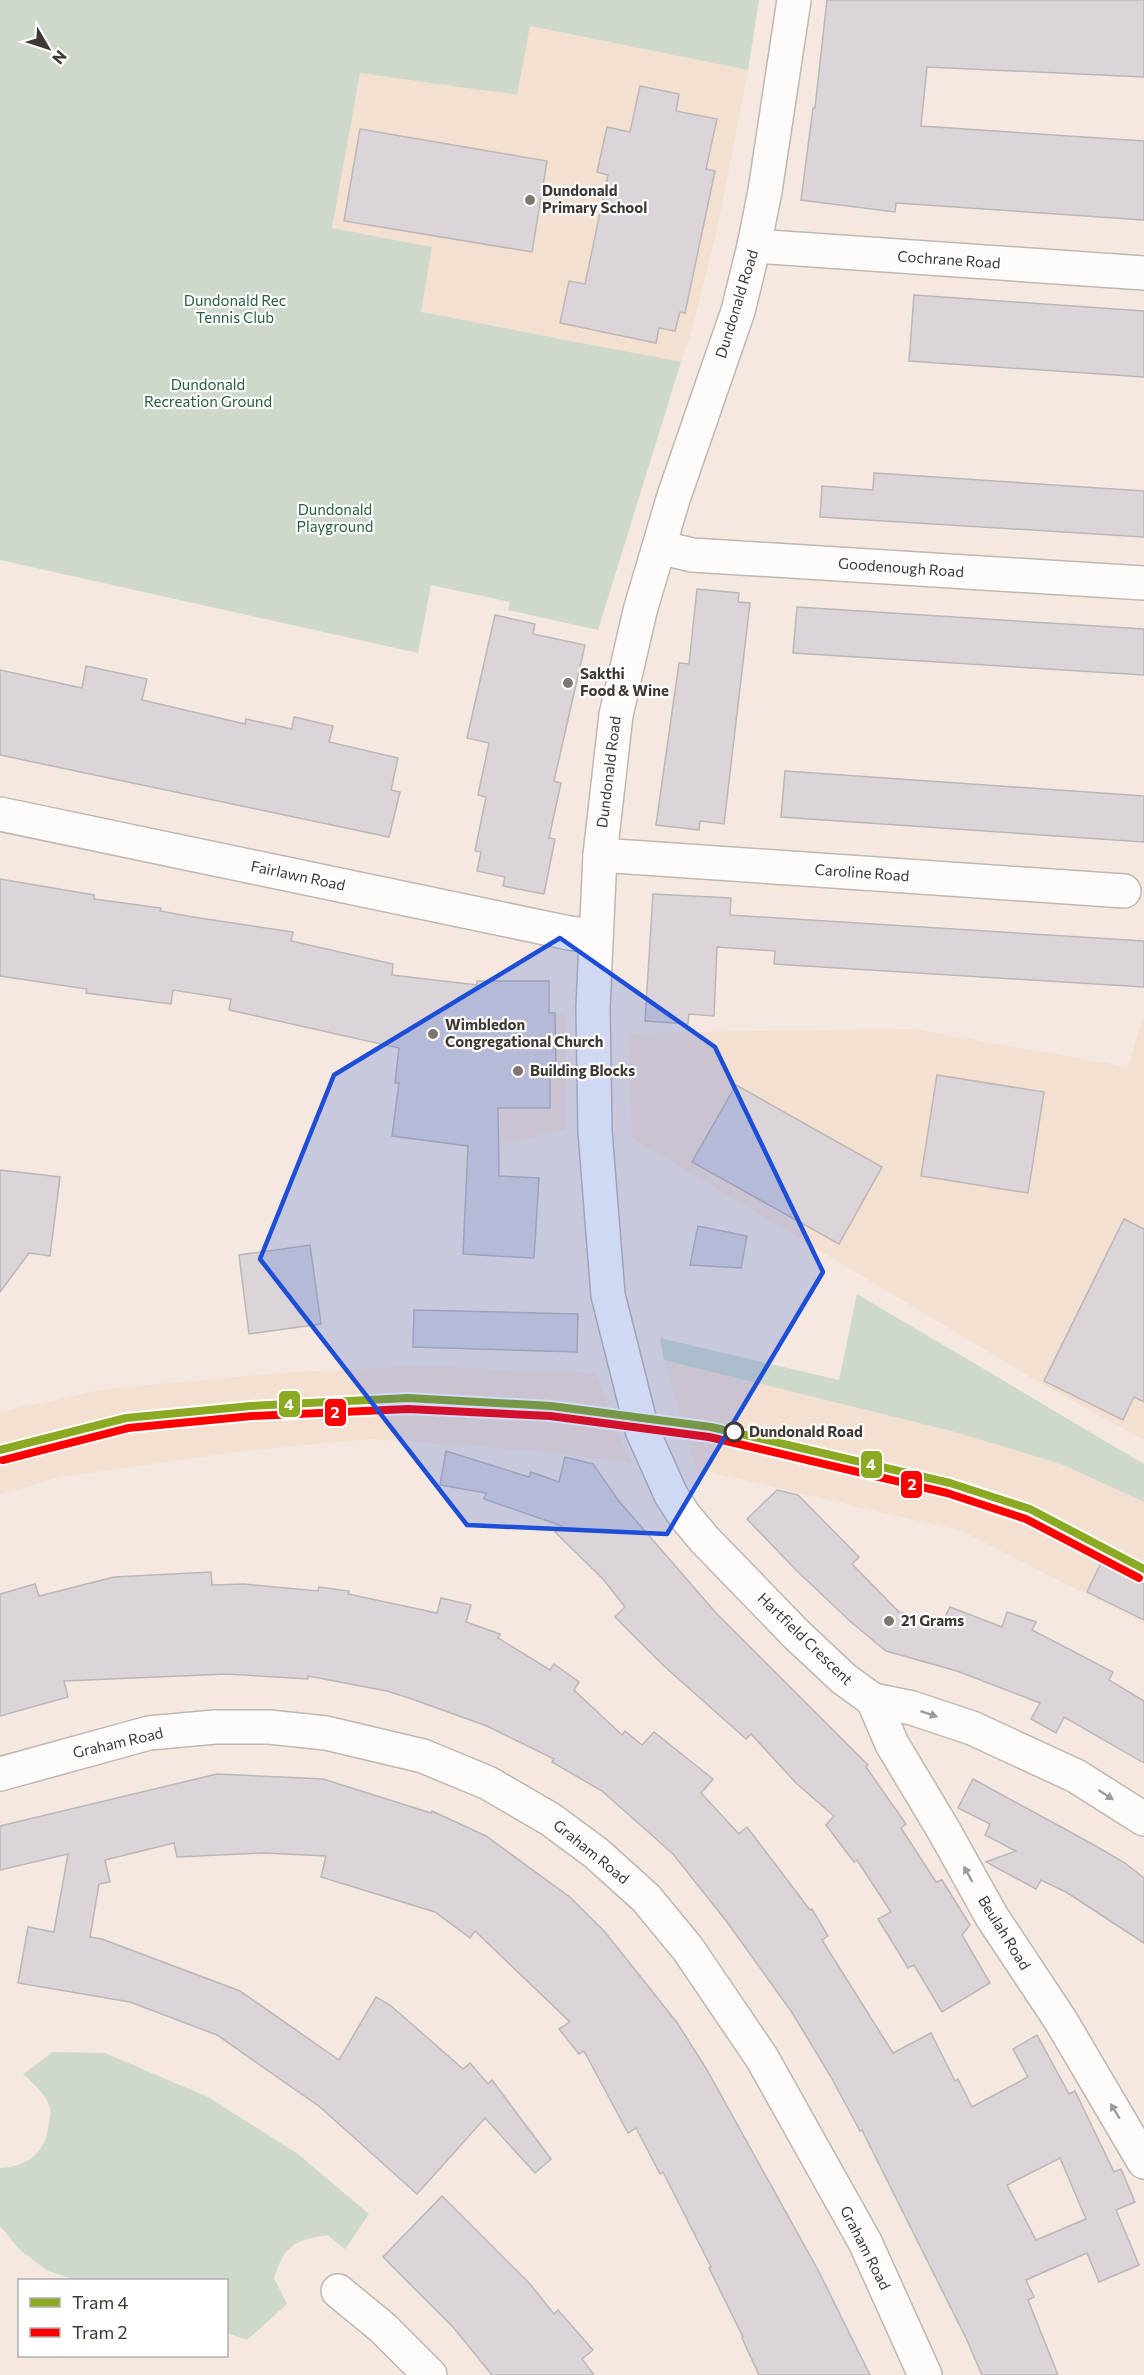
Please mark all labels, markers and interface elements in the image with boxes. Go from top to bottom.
north arrow [18,18,78,78]
text: N [49,47,71,68]
place label: Dundonald Primary School [542,181,647,216]
marker: Dundonald Primary School [523,193,537,207]
street label: Cochrane Road [897,246,1001,272]
street label: Dundonald Road [711,247,761,360]
park label: Dundonald Rec Tennis Club [184,291,286,326]
park label: Dundonald Recreation Ground [144,375,272,410]
park label: Dundonald Playground [297,500,373,535]
street label: Goodenough Road [838,554,965,580]
place label: Sakthi Food & Wine [580,664,669,699]
marker: Sakthi Food & Wine [561,676,575,690]
street label: Dundonald Road [592,715,624,829]
street label: Fairlawn Road [249,856,347,894]
street label: Caroline Road [814,860,910,884]
place label: Wimbledon Congregational Church [445,1015,604,1050]
marker: Wimbledon Congregational Church [426,1027,440,1041]
place label: Building Blocks [530,1061,635,1079]
marker: Building Blocks [511,1064,525,1078]
line badge: 4 [278,1390,301,1418]
text: 4 [284,1394,294,1413]
line badge: 2 [324,1398,347,1427]
text: 2 [330,1402,340,1421]
marker: Dundonald Road [724,1422,744,1442]
place label: Dundonald Road [749,1422,863,1440]
line badge: 4 [860,1450,883,1479]
text: 4 [866,1454,876,1473]
line badge: 2 [900,1470,923,1499]
text: 2 [907,1474,917,1493]
street label: Hartfield Crescent [754,1588,857,1688]
place label: 21 Grams [901,1611,964,1629]
marker: 21 Grams [882,1614,896,1628]
one-way arrow [920,1710,938,1719]
street label: Graham Road [71,1723,165,1761]
one-way arrow [1098,1789,1114,1800]
street label: Graham Road [550,1815,633,1887]
one-way arrow [963,1865,973,1882]
street label: Beulah Road [975,1892,1035,1973]
one-way arrow [1109,2103,1120,2119]
street label: Graham Road [837,2202,895,2293]
legend [18,2279,228,2357]
text: Tram 4 [72,2291,129,2313]
text: Tram 2 [72,2321,128,2343]

